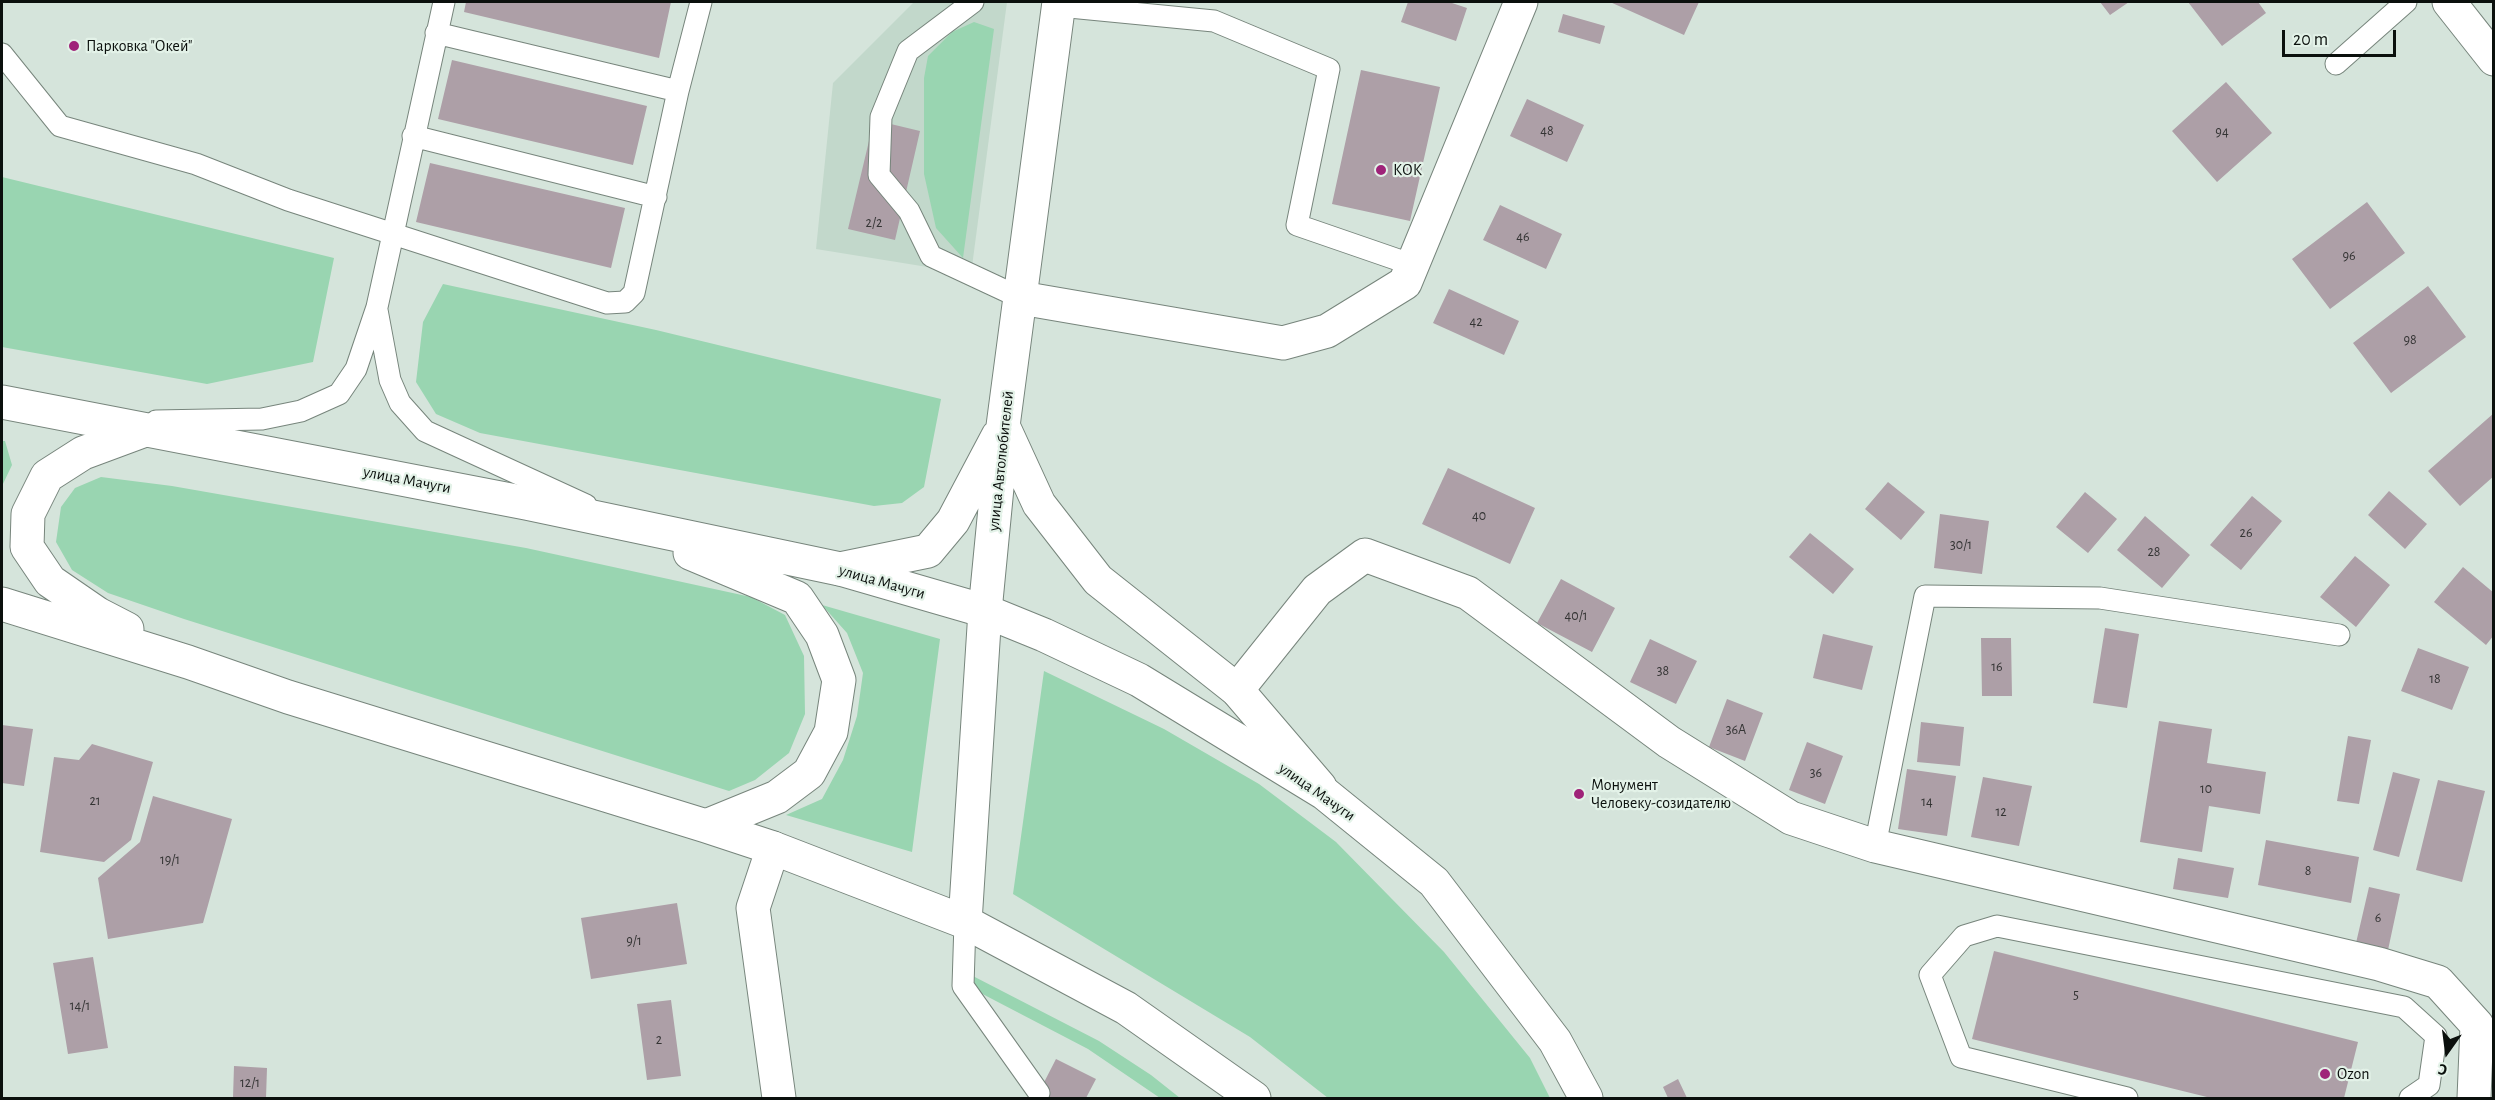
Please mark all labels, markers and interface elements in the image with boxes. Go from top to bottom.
scale bar [2285,18,2399,56]
text: 20 m [2293,31,2328,49]
place label: Парковка "Окей" [86,36,192,56]
marker: Парковка "Окей" [67,39,81,53]
house number: 48 [1540,123,1554,139]
house number: 94 [2215,124,2229,140]
place label: КОК [1393,160,1422,180]
marker: КОК [1374,163,1388,177]
house number: 2/2 [866,215,882,231]
house number: 46 [1516,229,1530,245]
house number: 96 [2342,248,2356,264]
house number: 42 [1469,314,1483,330]
house number: 98 [2403,332,2417,348]
street label: улица Автолюбителей [984,390,1018,532]
street label: улица Мачуги [361,462,453,498]
house number: 40 [1472,508,1486,524]
house number: 26 [2240,525,2252,541]
house number: 30/1 [1950,537,1972,553]
house number: 28 [2147,544,2161,560]
street label: улица Мачуги [837,561,927,603]
house number: 40/1 [1565,608,1587,624]
house number: 16 [1991,659,2003,675]
house number: 38 [1657,663,1669,679]
house number: 18 [2429,671,2441,687]
house number: 36А [1726,722,1746,738]
street label: улица Мачуги [1275,759,1359,825]
house number: 36 [1810,765,1822,781]
place label: Монумент Человеку-созидателю [1591,775,1731,813]
house number: 10 [2200,781,2212,797]
marker: Монумент Человеку-созидателю [1572,787,1586,801]
house number: 21 [89,793,101,809]
house number: 14 [1921,794,1933,810]
house number: 12 [1995,804,2007,820]
house number: 19/1 [160,852,180,868]
house number: 8 [2305,863,2311,879]
house number: 6 [2375,910,2381,926]
house number: 9/1 [626,933,642,949]
house number: 5 [2073,987,2079,1003]
house number: 14/1 [70,998,90,1014]
north arrow [2417,1022,2477,1082]
house number: 2 [656,1032,662,1048]
text: С [2436,1061,2449,1078]
place label: Ozon [2337,1064,2369,1084]
marker: Ozon [2318,1067,2332,1081]
house number: 12/1 [240,1075,260,1091]

